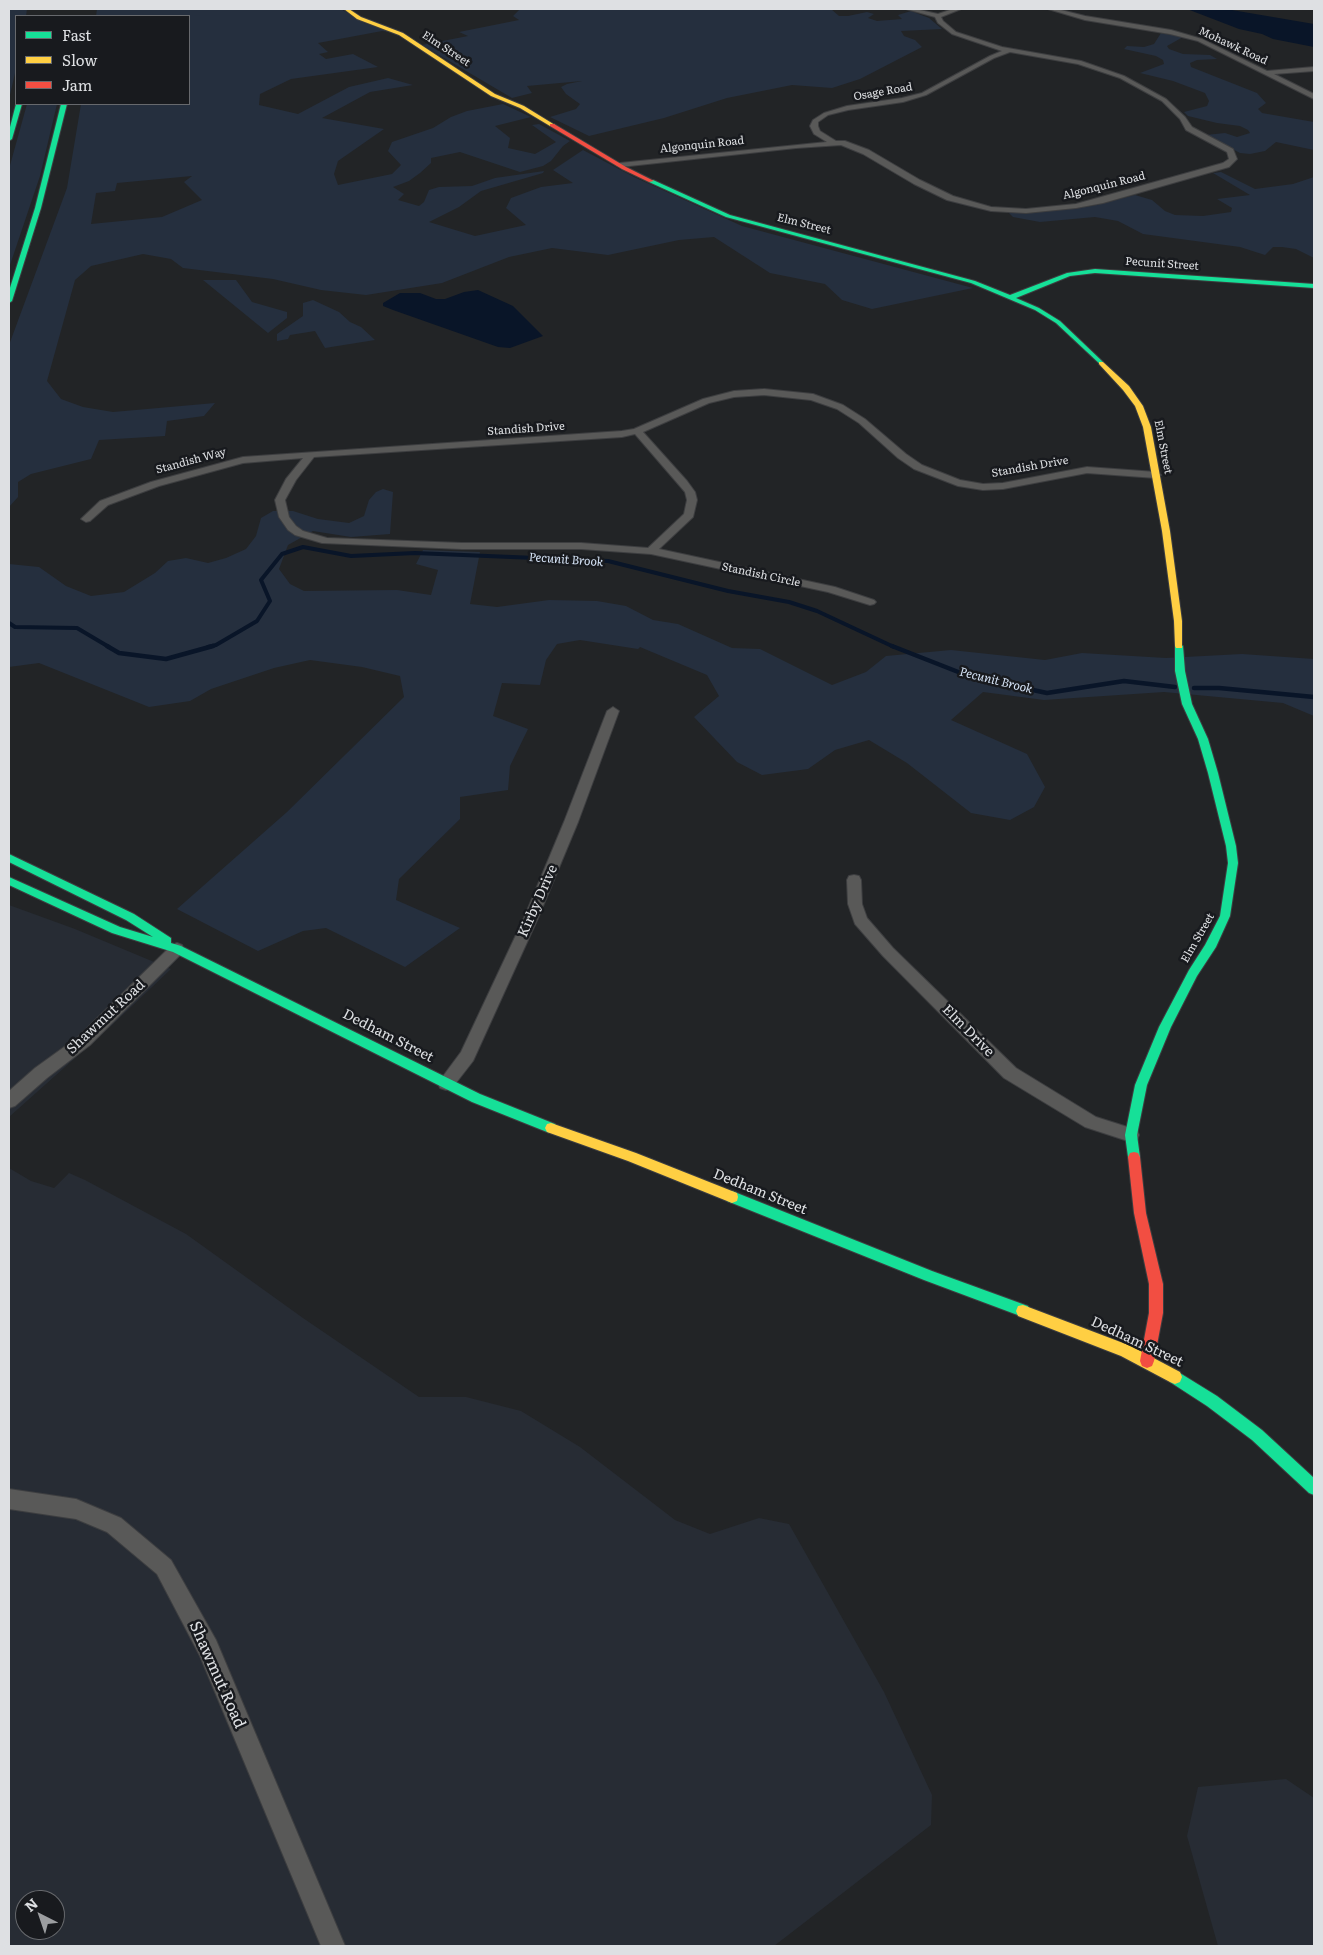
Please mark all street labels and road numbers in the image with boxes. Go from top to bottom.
street label: Mohawk Road [1196,24,1270,68]
street label: Elm Street [419,29,473,69]
street label: Osage Road [852,80,914,104]
street label: Algonquin Road [659,134,745,156]
street label: Algonquin Road [1061,169,1147,203]
street label: Elm Street [776,211,832,237]
street label: Pecunit Street [1125,255,1199,273]
street label: Elm Street [1151,419,1175,475]
street label: Standish Drive [487,420,565,438]
street label: Standish Way [154,445,228,477]
street label: Standish Drive [991,454,1069,480]
street label: Standish Circle [721,560,801,590]
street label: Kirby Drive [515,862,561,940]
street label: Elm Street [1179,911,1217,965]
street label: Shawmut Road [63,976,149,1058]
street label: Elm Drive [939,1002,997,1060]
street label: Dedham Street [340,1006,436,1066]
street label: Dedham Street [711,1166,809,1218]
street label: Dedham Street [1088,1313,1186,1371]
street label: Shawmut Road [185,1618,249,1732]

